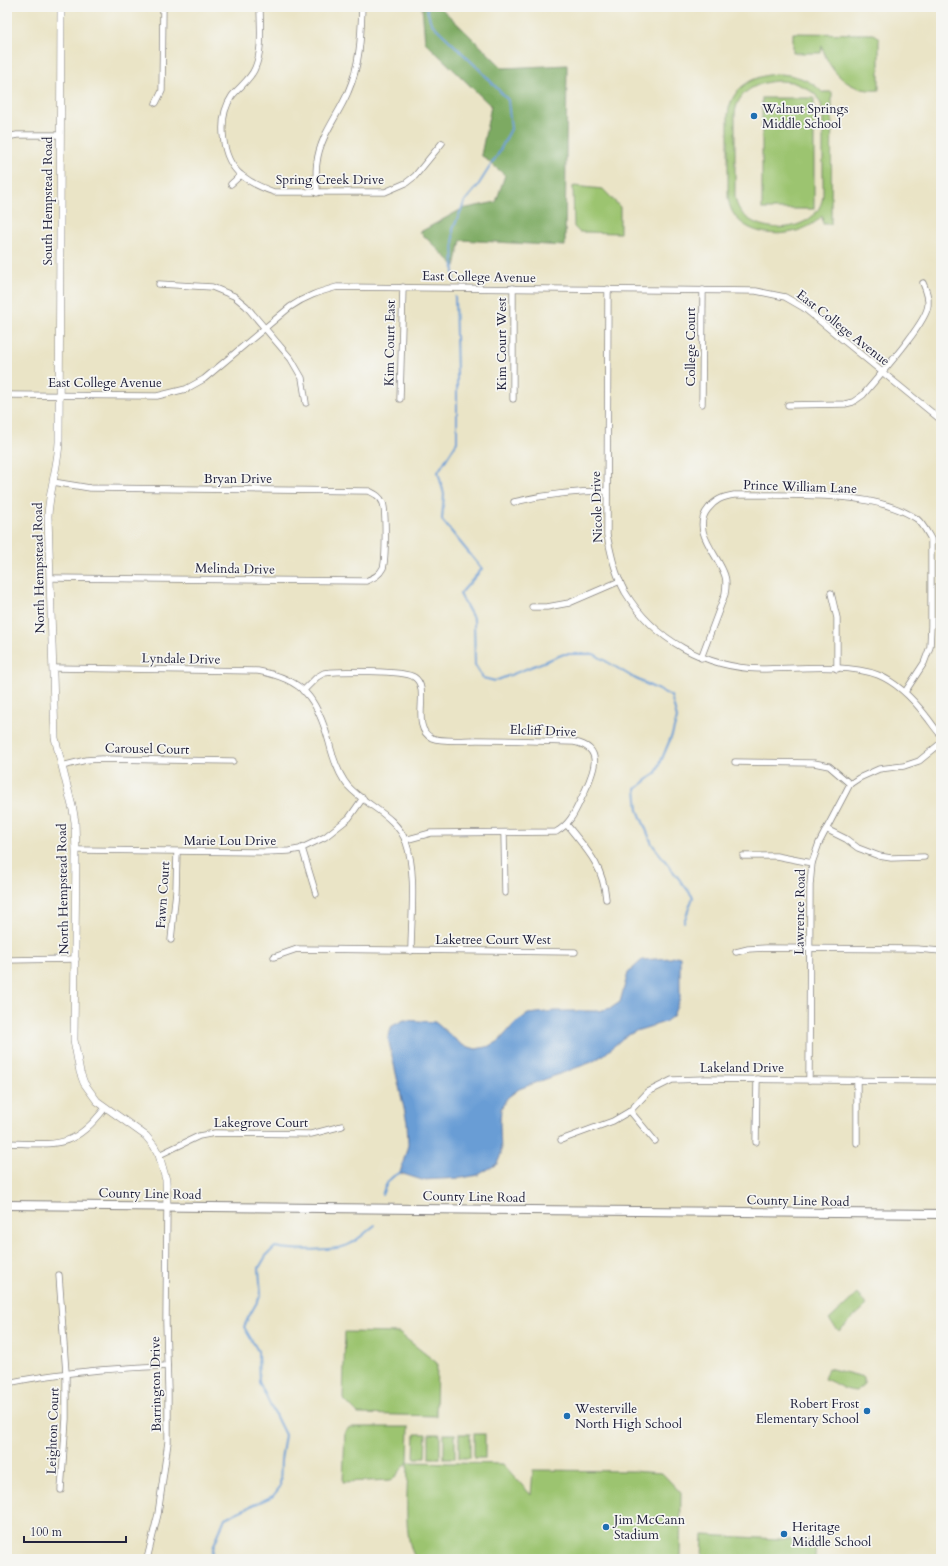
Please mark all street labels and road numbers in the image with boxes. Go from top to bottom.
street label: South Hempstead Road [39,136,57,266]
street label: Spring Creek Drive [276,171,384,189]
street label: East College Avenue [422,267,536,287]
street label: East College Avenue [793,286,893,370]
street label: Kim Court West [493,298,511,390]
street label: Kim Court East [380,300,400,386]
street label: College Court [682,307,700,387]
street label: East College Avenue [48,374,162,392]
street label: Bryan Drive [204,470,272,488]
street label: Nicole Drive [587,471,607,543]
street label: Prince William Lane [743,476,857,498]
street label: North Hempstead Road [29,502,49,634]
street label: Melinda Drive [195,559,275,579]
street label: Lyndale Drive [141,649,221,669]
street label: Elcliff Drive [509,721,577,741]
street label: Carousel Court [105,739,189,759]
street label: North Hempstead Road [53,823,73,955]
street label: Marie Lou Drive [184,832,276,850]
street label: Fawn Court [152,861,174,929]
street label: Lawrence Road [790,869,810,955]
street label: Laketree Court West [435,931,551,949]
street label: Lakeland Drive [700,1059,784,1077]
street label: Lakegrove Court [214,1114,308,1132]
street label: County Line Road [98,1184,202,1204]
street label: County Line Road [422,1187,526,1207]
street label: County Line Road [746,1191,850,1211]
street label: Barrington Drive [146,1336,166,1432]
street label: Leighton Court [42,1387,64,1475]

